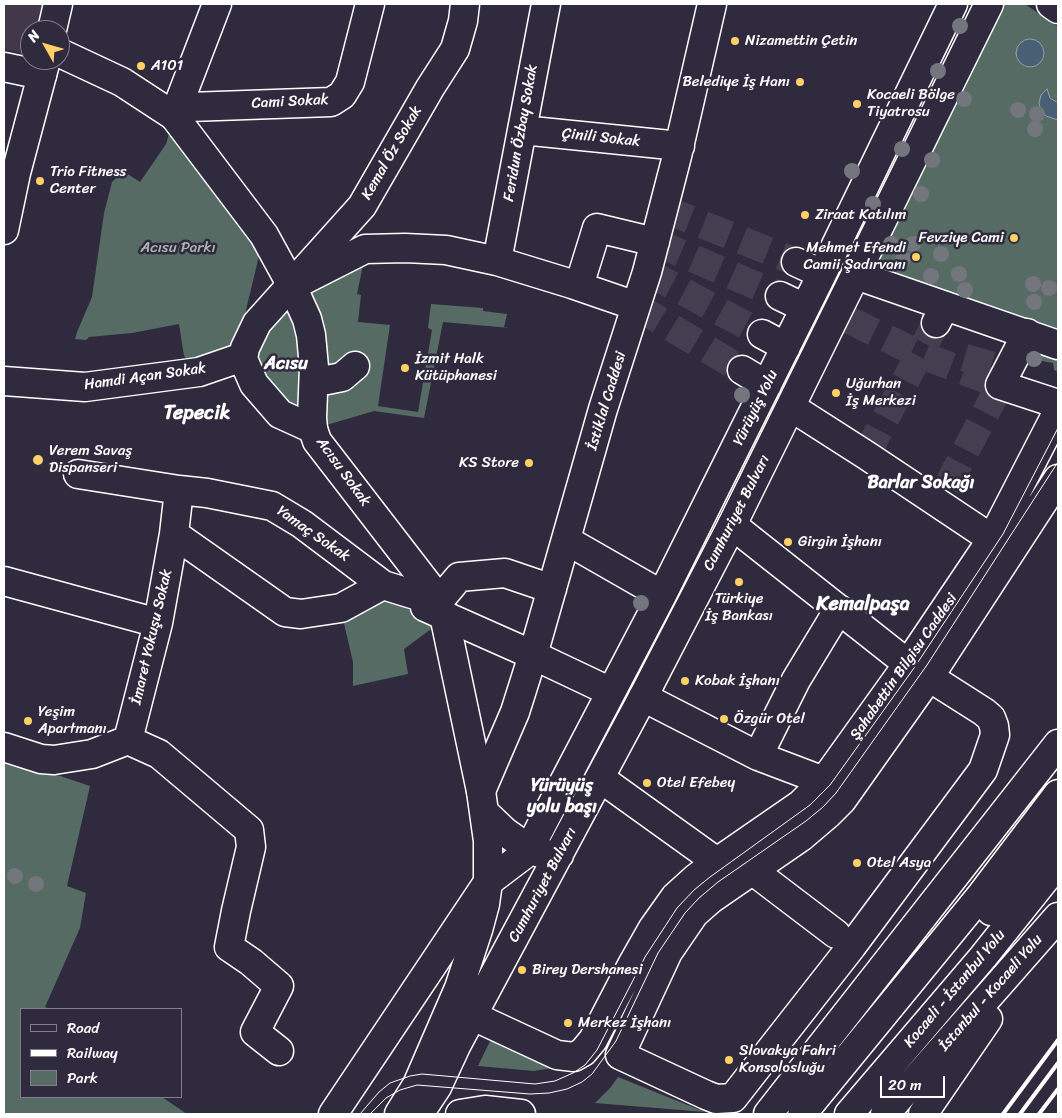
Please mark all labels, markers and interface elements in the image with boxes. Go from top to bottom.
north arrow [20,20,70,70]
text: N [21,25,46,48]
place label: Nizamettin Çetin [745,32,857,50]
marker: Nizamettin Çetin [729,35,741,47]
place label: A101 [151,57,183,75]
marker: A101 [135,60,147,72]
street label: Feridun Özbay Sokak [500,63,542,203]
place label: Belediye İş Hanı [682,73,790,91]
marker: Belediye İş Hanı [794,76,806,88]
place label: Kocaeli Bölge Tiyatrosu [867,86,955,121]
street label: Cami Sokak [251,91,329,113]
marker: Kocaeli Bölge Tiyatrosu [851,98,863,110]
street label: Kemal Öz Sokak [358,103,426,203]
street label: Çinili Sokak [561,125,641,151]
place label: Trio Fitness Center [50,163,127,198]
marker: Trio Fitness Center [34,175,46,187]
place label: Ziraat Katılım [815,206,906,224]
marker: Ziraat Katılım [799,209,811,221]
place label: Fevziye Cami [919,229,1004,247]
marker: Fevziye Cami [1008,232,1020,244]
park label: Acısu Parkı [140,239,216,257]
place label: Mehmet Efendi Camii Şadırvanı [803,239,906,274]
marker: Mehmet Efendi Camii Şadırvanı [910,251,922,263]
place label: İzmit Halk Kütüphanesi [415,350,497,385]
street label: İstiklal Caddesi [583,350,631,452]
district label: Acısu [264,353,308,375]
street label: Hamdi Açan Sokak [83,360,207,394]
marker: İzmit Halk Kütüphanesi [399,362,411,374]
street label: Yürüyüş Yolu [730,367,782,449]
place label: Uğurhan İş Merkezi [846,375,916,410]
marker: Uğurhan İş Merkezi [830,387,842,399]
district label: Tepecik [164,402,230,426]
street label: Acısu Sokak [312,434,374,510]
place label: Verem Savaş Dispanseri [49,442,132,477]
street label: Cumhuriyet Bulvarı [700,452,774,574]
marker: Verem Savaş Dispanseri [31,453,45,467]
place label: KS Store [459,454,519,472]
marker: KS Store [523,457,535,469]
district label: Barlar Sokağı [867,472,975,494]
street label: Yamaç Sokak [273,502,353,566]
place label: Girgin İşhanı [798,533,882,551]
marker: Girgin İşhanı [782,536,794,548]
street label: İmaret Yokuşu Sokak [128,568,176,706]
marker: Türkiye İş Bankası [733,576,745,588]
place label: Türkiye İş Bankası [705,590,773,625]
street label: Şahabettin Bilgisu Caddesi [847,590,961,744]
district label: Kemalpaşa [816,593,910,617]
place label: Kobak İşhanı [695,672,780,690]
marker: Kobak İşhanı [679,675,691,687]
place label: Yeşim Apartmanı [38,703,107,738]
place label: Özgür Otel [734,710,805,728]
marker: Özgür Otel [718,713,730,725]
marker: Yeşim Apartmanı [22,715,34,727]
place label: Otel Efebey [657,774,735,792]
district label: Yürüyüş yolu başı [527,775,597,818]
marker: Otel Efebey [641,777,653,789]
street label: Cumhuriyet Bulvarı [505,824,581,946]
place label: Otel Asya [867,854,931,872]
marker: Otel Asya [851,857,863,869]
street label: Kocaeli - İstanbul Yolu [900,926,1010,1052]
street label: İstanbul - Kocaeli Yolu [936,931,1046,1055]
place label: Birey Dershanesi [532,961,643,979]
marker: Birey Dershanesi [516,964,528,976]
legend [20,1008,182,1098]
place label: Merkez İşhanı [578,1014,671,1032]
text: Road [67,1015,99,1041]
marker: Merkez İşhanı [562,1017,574,1029]
text: Railway [67,1040,118,1066]
place label: Slovakya Fahri Konsolosluğu [739,1042,836,1077]
marker: Slovakya Fahri Konsolosluğu [723,1054,735,1066]
text: Park [67,1065,98,1091]
scale bar [882,1066,947,1098]
text: 20 m [888,1072,922,1098]

